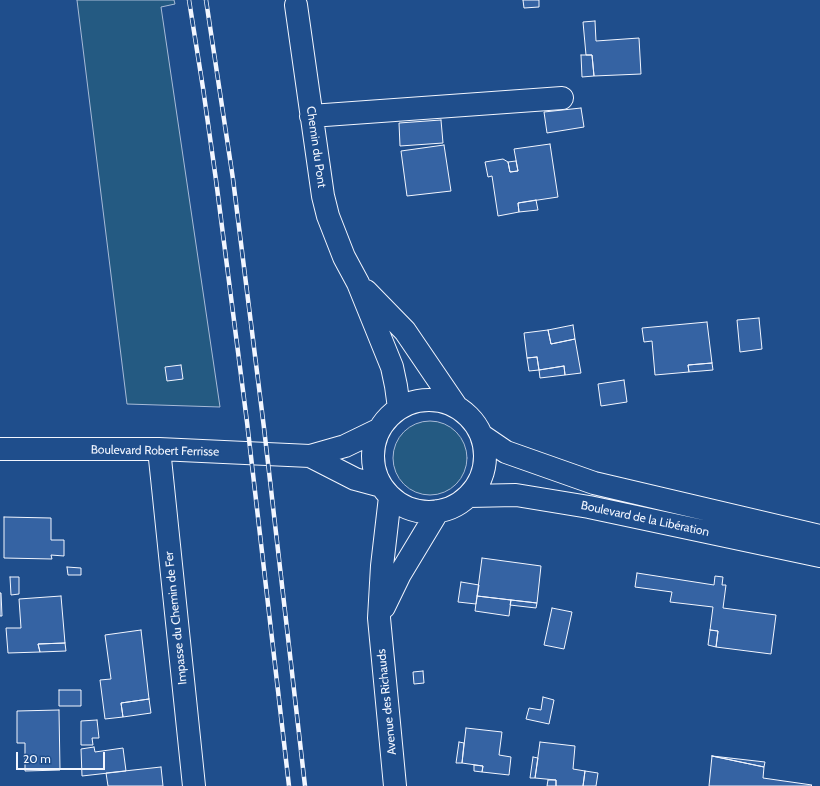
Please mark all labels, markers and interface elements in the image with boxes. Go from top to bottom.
street label: Chemin du Pont [303,105,329,189]
street label: Boulevard Robert Ferrisse [91,443,219,459]
street label: Boulevard de la Libération [579,498,711,540]
street label: Impasse du Chemin de Fer [162,551,190,685]
street label: Avenue des Richauds [374,648,400,756]
scale bar [18,744,107,770]
text: 20 m [23,751,51,766]

